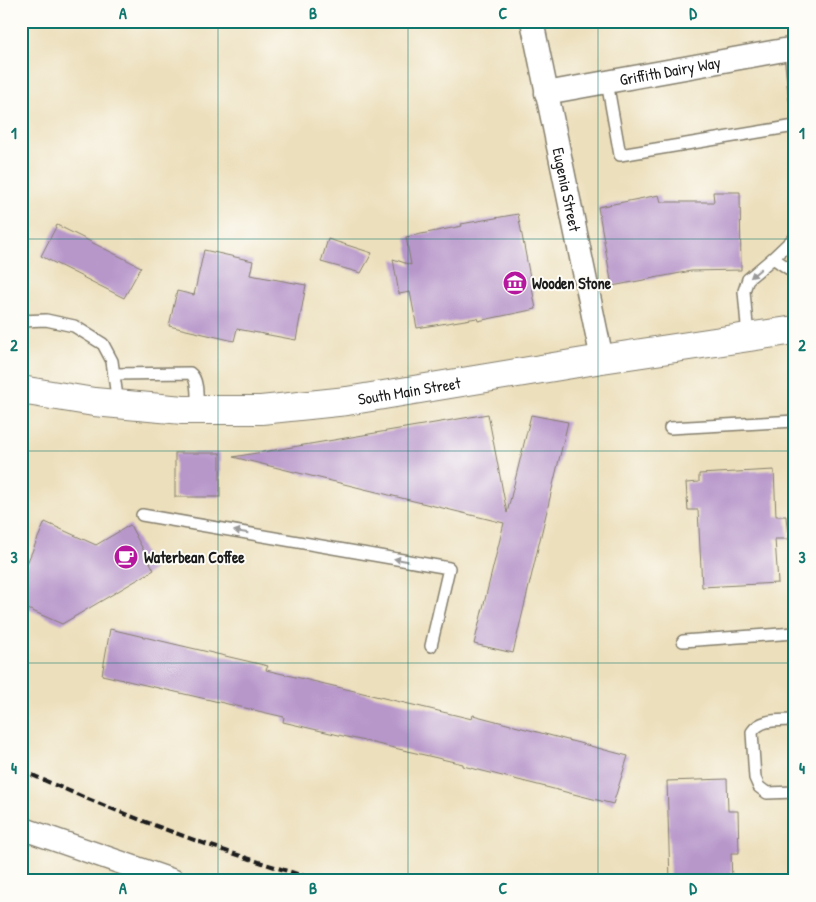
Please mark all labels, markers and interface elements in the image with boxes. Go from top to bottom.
text: A [119,2,127,24]
text: B [309,2,317,24]
text: C [499,2,508,24]
text: D [689,2,697,24]
street label: Griffith Dairy Way [618,51,723,91]
text: 1 [11,122,17,144]
text: 1 [799,122,805,144]
street label: Eugenia Street [547,146,586,234]
one-way arrow [750,267,763,278]
museum icon: Wooden Stone [502,270,528,296]
place label: Wooden Stone [532,272,612,294]
text: 2 [10,334,18,356]
text: 2 [798,334,806,356]
street label: South Main Street [356,371,463,410]
one-way arrow [232,527,248,535]
cafe icon: Waterbean Coffee [113,544,139,570]
text: 3 [10,546,18,568]
place label: Waterbean Coffee [144,546,245,568]
text: 3 [798,546,806,568]
one-way arrow [392,555,408,563]
text: 4 [11,757,17,779]
text: 4 [799,757,805,779]
text: A [119,877,127,899]
text: B [309,877,317,899]
text: C [499,877,508,899]
text: D [689,877,697,899]

